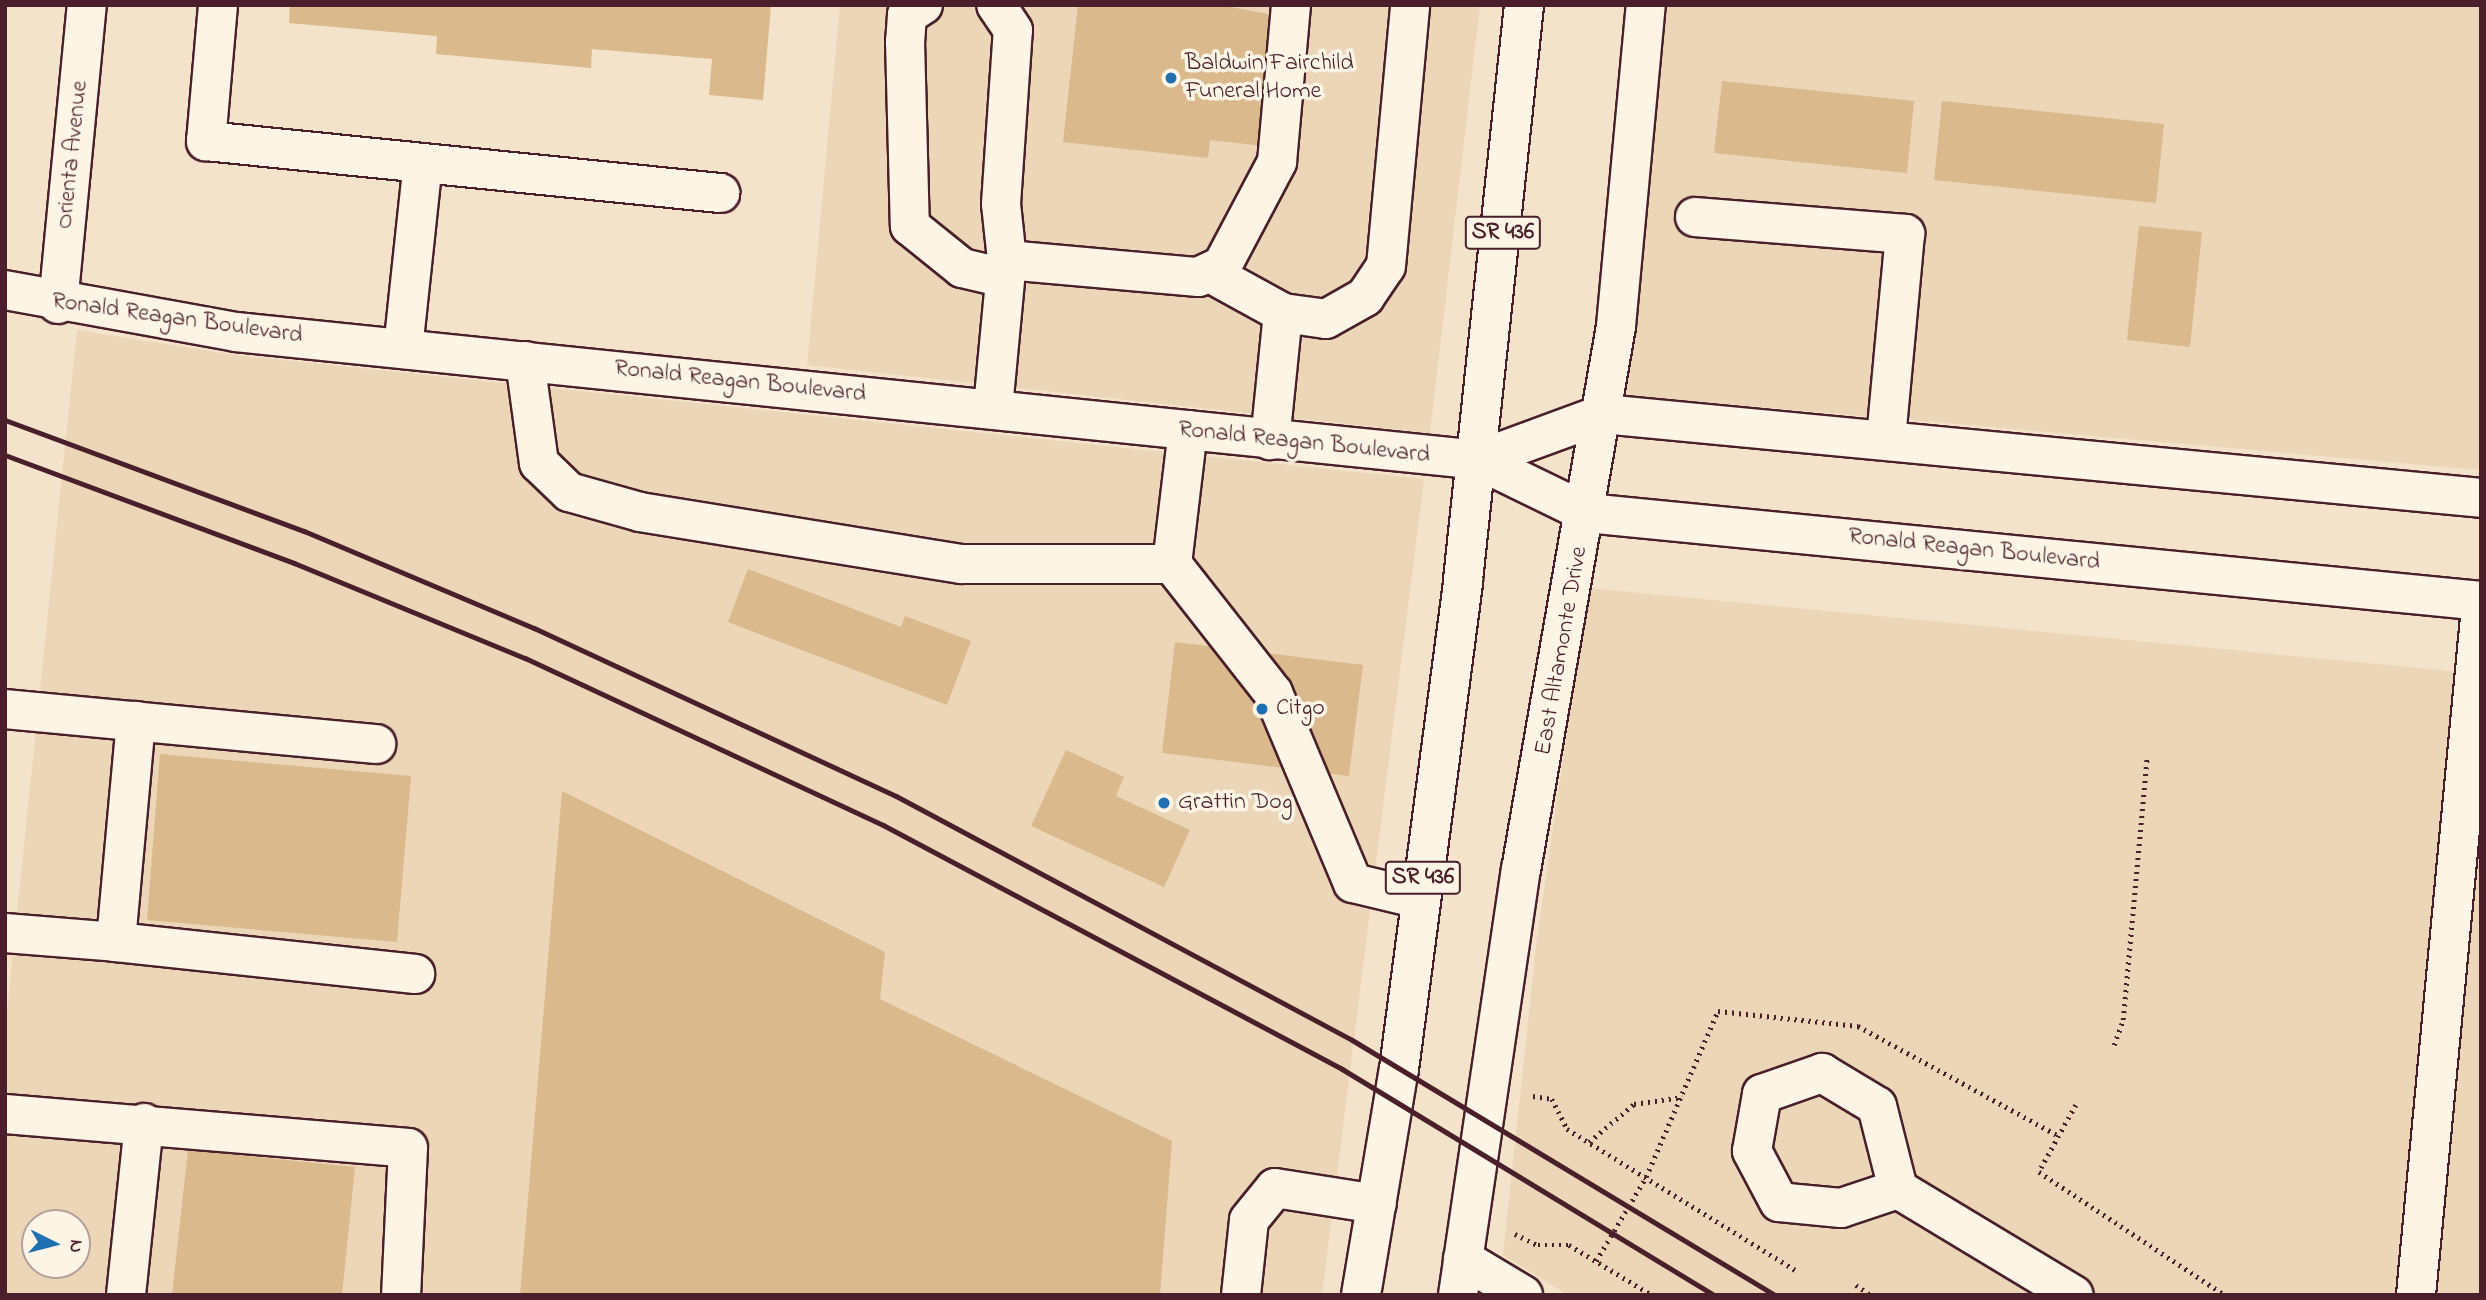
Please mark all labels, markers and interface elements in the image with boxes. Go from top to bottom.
place label: Baldwin Fairchild Funeral Home [1185,50,1354,106]
marker: Baldwin Fairchild Funeral Home [1163,70,1179,86]
street label: Orienta Avenue [51,79,95,231]
road number: SR 436 [1464,214,1542,252]
street label: Ronald Reagan Boulevard [50,287,304,351]
street label: Ronald Reagan Boulevard [613,354,867,410]
street label: Ronald Reagan Boulevard [1177,415,1431,471]
street label: Ronald Reagan Boulevard [1847,522,2101,578]
street label: East Altamonte Drive [1529,544,1595,758]
place label: Citgo [1276,695,1325,723]
marker: Citgo [1254,701,1270,717]
place label: Grattin Dog [1178,789,1293,817]
marker: Grattin Dog [1156,795,1172,811]
road number: SR 436 [1384,858,1462,898]
north arrow [21,1209,91,1279]
text: N [61,1238,89,1254]

